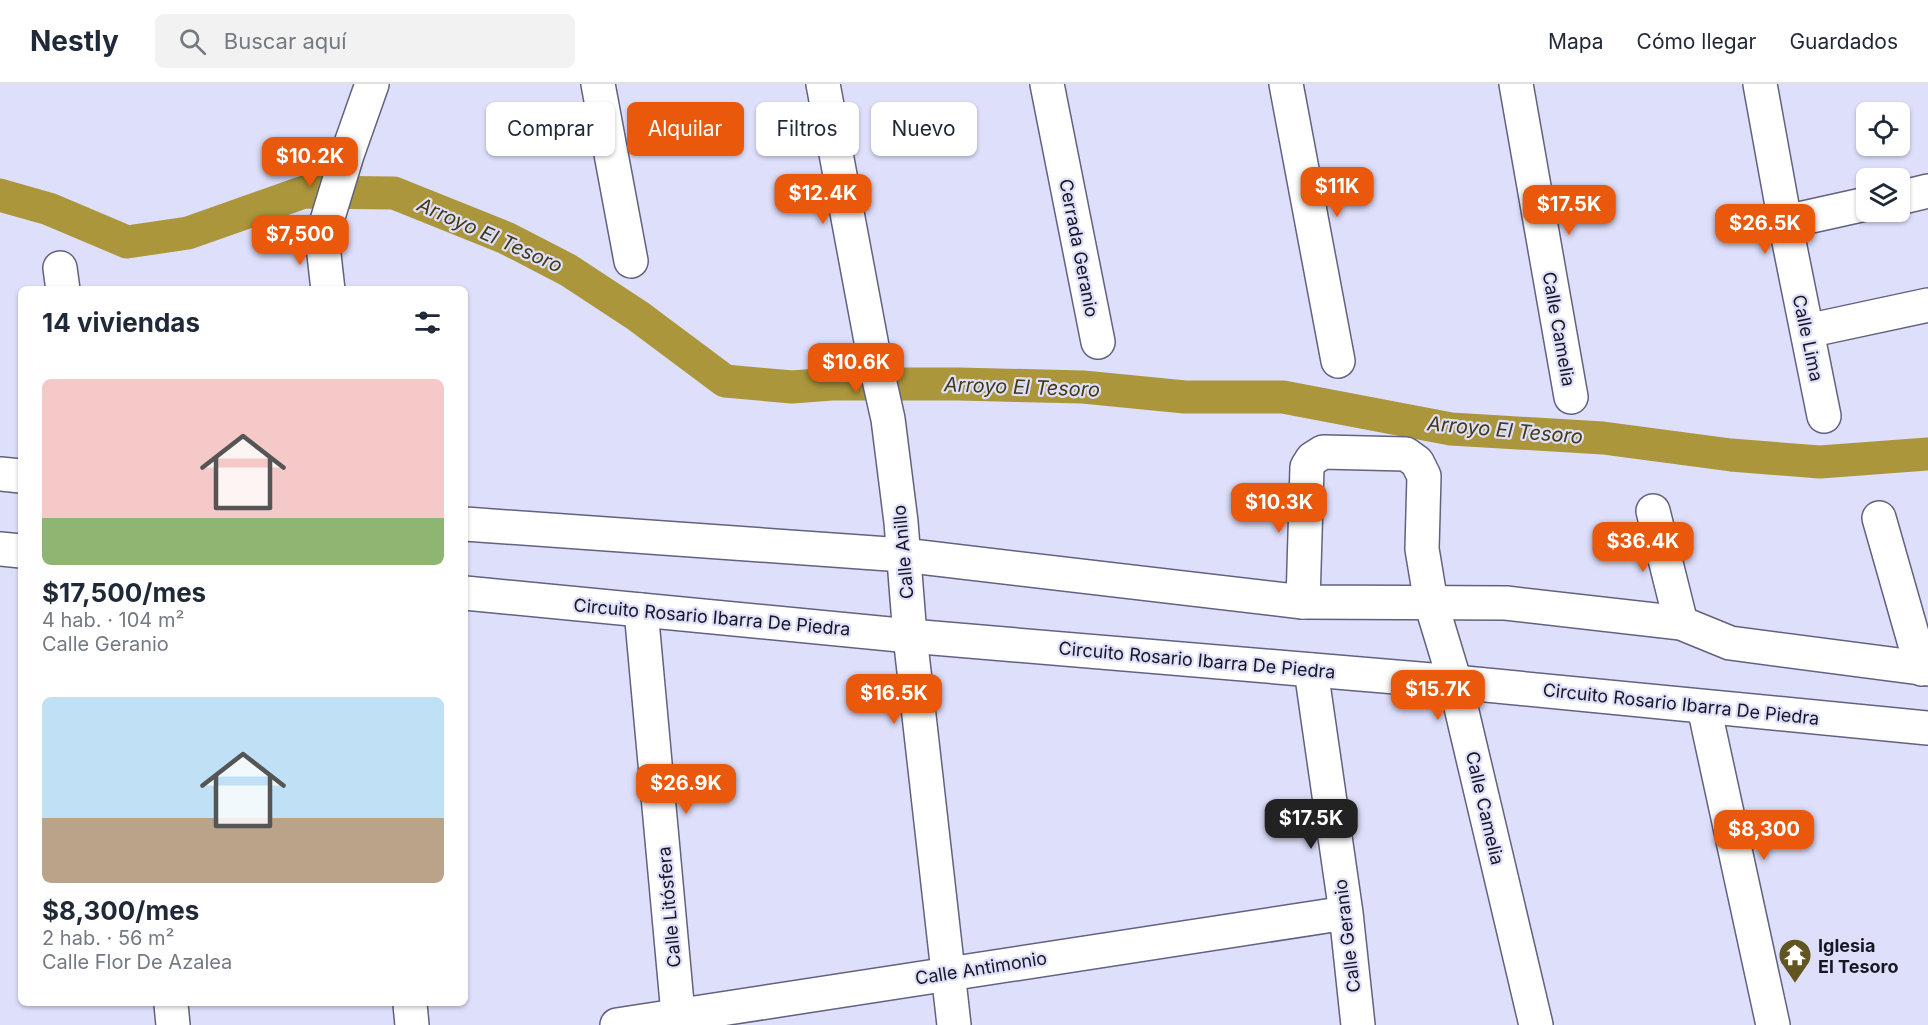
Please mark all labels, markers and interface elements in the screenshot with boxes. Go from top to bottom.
search box [155,14,575,68]
text: Nestly [30,24,119,58]
icon: search [176,25,209,58]
text: Buscar aquí [224,28,347,54]
text: Mapa [1548,29,1604,54]
text: Cómo llegar [1637,29,1756,54]
text: Guardados [1789,29,1898,54]
chip: Comprar [486,102,615,156]
chip: Alquilar [627,102,744,156]
chip: Filtros [756,102,859,156]
chip: Nuevo [871,102,977,156]
map controls [1856,102,1910,222]
button: locate [1856,102,1910,156]
pin: $10.2K [261,137,359,188]
text: $10.2K [276,144,344,168]
pin: $11K [1301,167,1373,218]
button: layers [1856,168,1910,222]
pin: $12.4K [774,174,872,225]
text: $11K [1315,174,1359,198]
street label: Cerrada Geranio [1055,177,1103,319]
text: $12.4K [789,181,857,205]
pin: $17.5K [1520,185,1618,236]
water label: Arroyo El Tesoro [413,192,566,278]
text: $17.5K [1537,192,1601,216]
pin: $26.5K [1716,204,1814,255]
text: $26.5K [1729,211,1801,235]
pin: $7,500 [251,215,349,266]
text: $7,500 [266,222,334,246]
street label: Calle Camelia [1539,270,1579,388]
street label: Calle Lima [1789,293,1827,383]
icon: filters [411,306,444,339]
text: 14 viviendas [42,307,200,338]
pin: $10.6K [807,343,905,394]
text: $10.6K [822,350,890,374]
water label: Arroyo El Tesoro [943,372,1100,402]
water label: Arroyo El Tesoro [1425,411,1584,449]
icon: home [189,418,297,526]
pin: $10.3K [1230,483,1328,534]
text: $10.3K [1245,490,1313,514]
street label: Calle Anillo [888,504,918,600]
pin: $36.4K [1594,522,1692,573]
text: $36.4K [1607,529,1680,553]
text: $17,500/mes [42,577,206,608]
street label: Circuito Rosario Ibarra De Piedra [573,594,851,640]
text: 4 hab. · 104 m² [42,608,184,632]
text: Calle Geranio [42,632,169,656]
street label: Circuito Rosario Ibarra De Piedra [1058,637,1336,683]
pin: $15.7K [1389,670,1487,721]
pin: $16.5K [845,674,943,725]
text: $15.7K [1405,677,1471,701]
street label: Circuito Rosario Ibarra De Piedra [1542,679,1820,729]
text: $16.5K [860,681,928,705]
icon: home [189,736,297,844]
street label: Calle Camelia [1462,749,1508,867]
pin: $26.9K [637,764,735,815]
text: $26.9K [650,771,722,795]
pin: $17.5K [1262,799,1360,850]
text: $17.5K [1279,806,1343,830]
pin: $8,300 [1715,810,1813,861]
text: $8,300 [1728,817,1800,841]
street label: Calle Litósfera [653,846,685,968]
street label: Calle Geranio [1330,878,1364,994]
text: $8,300/mes [42,895,199,926]
text: 2 hab. · 56 m² [42,926,174,950]
place label: Iglesia El Tesoro [1818,935,1898,977]
temple icon: Iglesia El Tesoro [1777,937,1813,984]
street label: Calle Antimonio [914,947,1048,989]
text: Calle Flor De Azalea [42,950,232,974]

